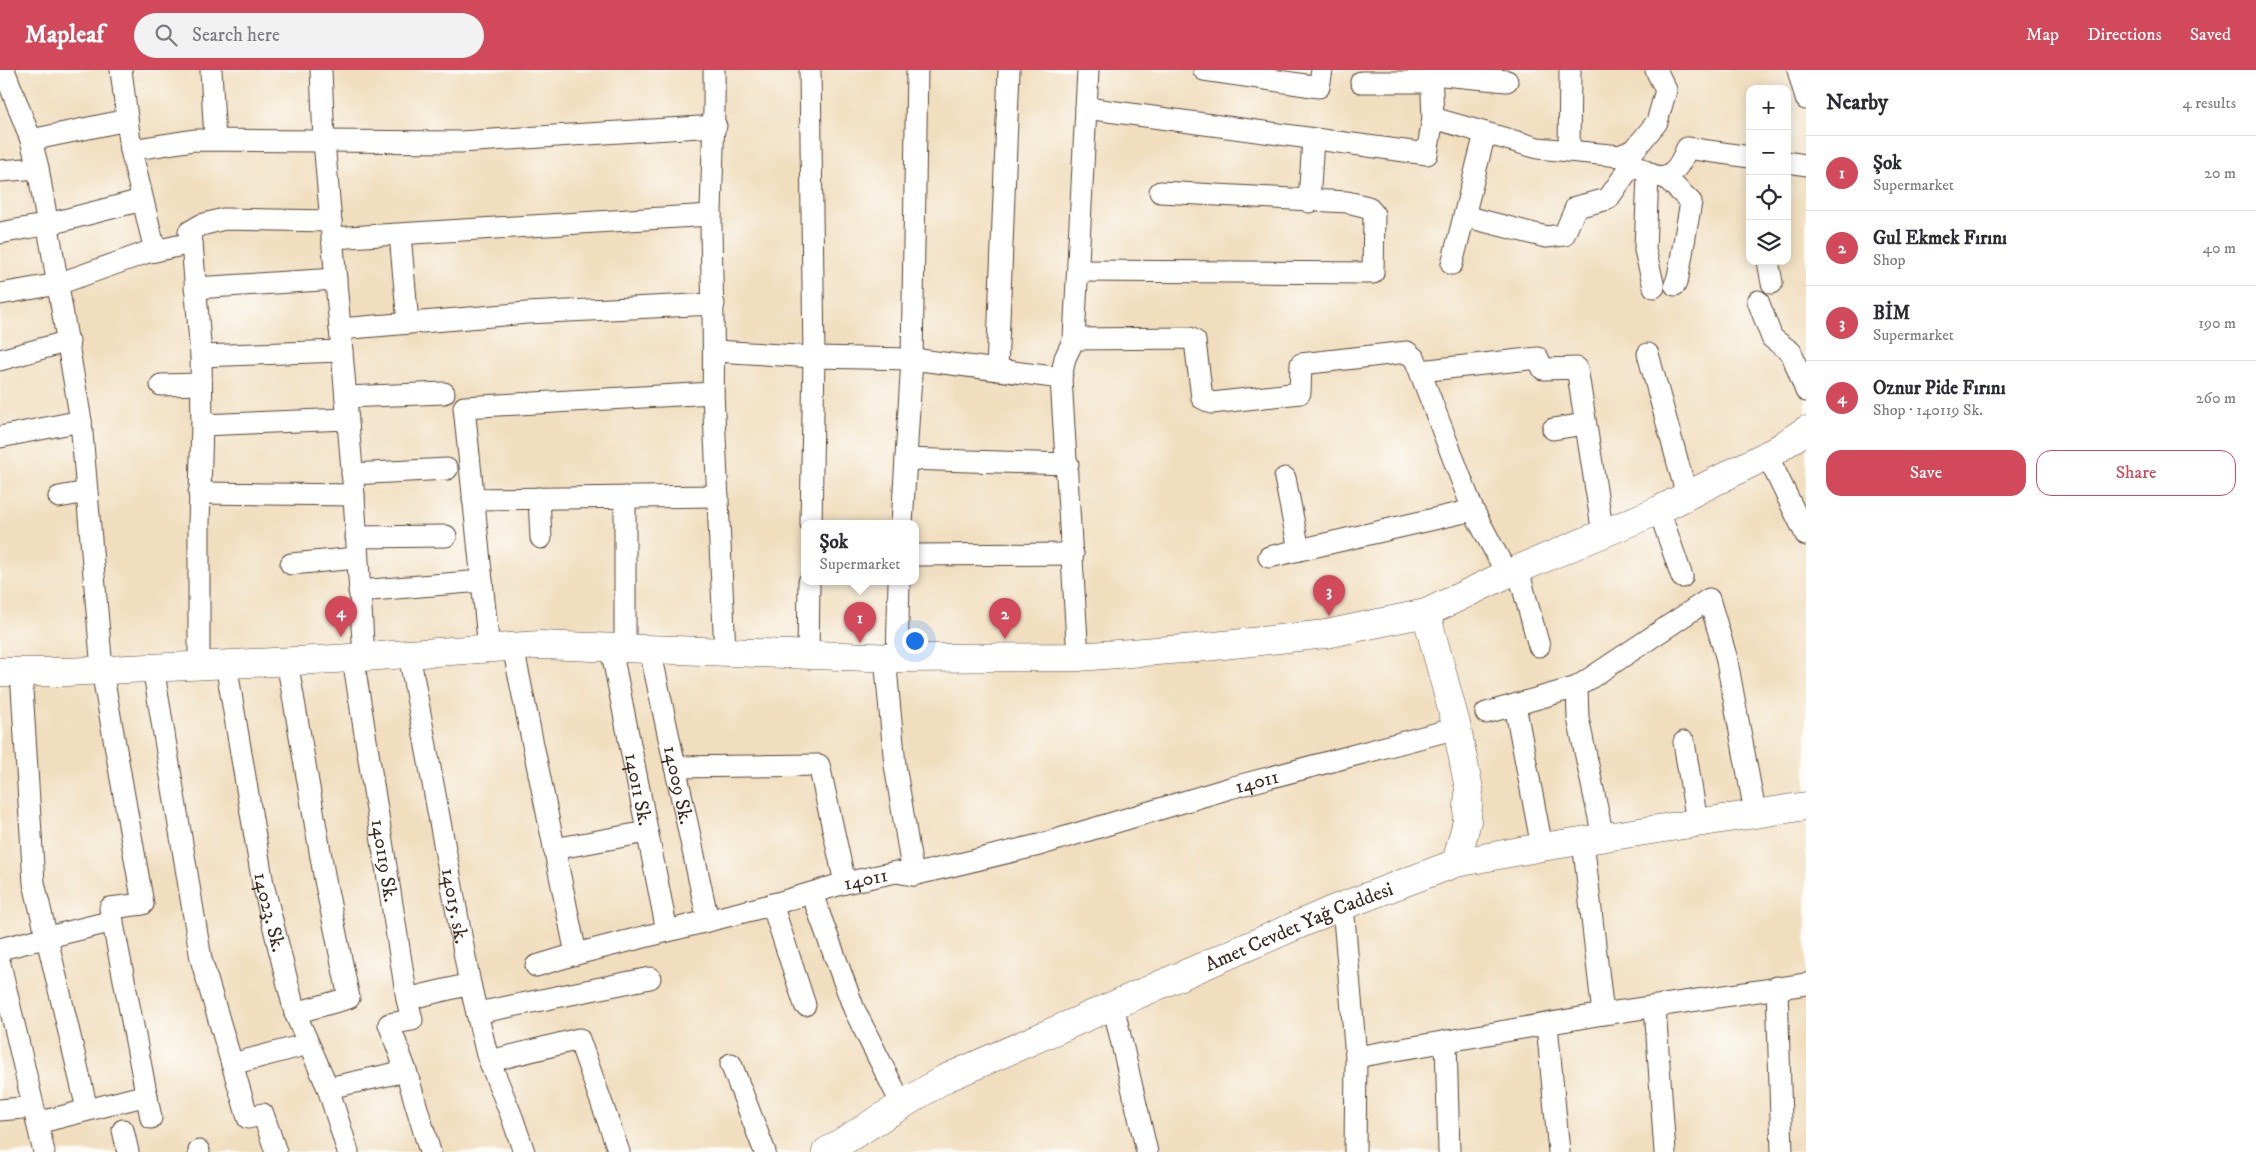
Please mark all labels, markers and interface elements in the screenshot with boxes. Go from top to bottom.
search box [134,13,484,58]
text: Mapleaf [25,20,104,50]
icon: search [152,21,180,49]
text: Search here [192,24,280,47]
text: Map [2026,24,2059,46]
text: Directions [2087,24,2162,46]
text: Saved [2190,24,2231,46]
map controls [1746,85,1791,265]
button: + [1746,85,1791,130]
text: Nearby [1826,90,1888,116]
text: 4 results [2183,93,2236,113]
button: − [1746,130,1791,175]
text: Şok [1873,152,1902,175]
text: 1 [1839,163,1845,183]
text: 20 m [2204,163,2236,183]
button: locate [1746,175,1791,220]
text: Supermarket [1873,175,1954,195]
button: layers [1746,220,1791,265]
text: Gul Ekmek Fırını [1873,227,2007,250]
text: 2 [1838,238,1846,258]
text: 40 m [2203,238,2236,258]
text: Shop [1873,250,1906,270]
text: BİM [1873,302,1910,325]
text: 3 [1839,313,1845,333]
text: 190 m [2198,313,2236,333]
text: Supermarket [1873,325,1954,345]
text: Oznur Pide Fırını [1873,377,2006,400]
text: 4 [1837,388,1847,408]
text: 260 m [2196,388,2236,408]
text: Shop · 140119 Sk. [1873,400,1983,420]
button: Save [1826,450,2026,496]
button: Share [2036,450,2236,496]
popup [801,520,919,585]
text: Şok [820,531,848,554]
text: Supermarket [820,554,900,574]
pin: 3 [1313,575,1345,616]
pin: 4 [325,596,357,637]
pin: 2 [989,598,1021,639]
pin: 1 [844,602,876,643]
your location [902,628,928,654]
street label: 14009 Sk. [657,744,698,827]
street label: 14011 Sk. [618,751,657,828]
street label: 14011 [1233,765,1282,800]
street label: 140119 Sk. [365,817,402,904]
street label: 14011 [842,863,890,897]
street label: 14015. sk. [435,866,473,946]
street label: 14023. Sk. [247,871,290,955]
street label: Amet Cevdet Yağ Caddesi [1201,877,1397,978]

